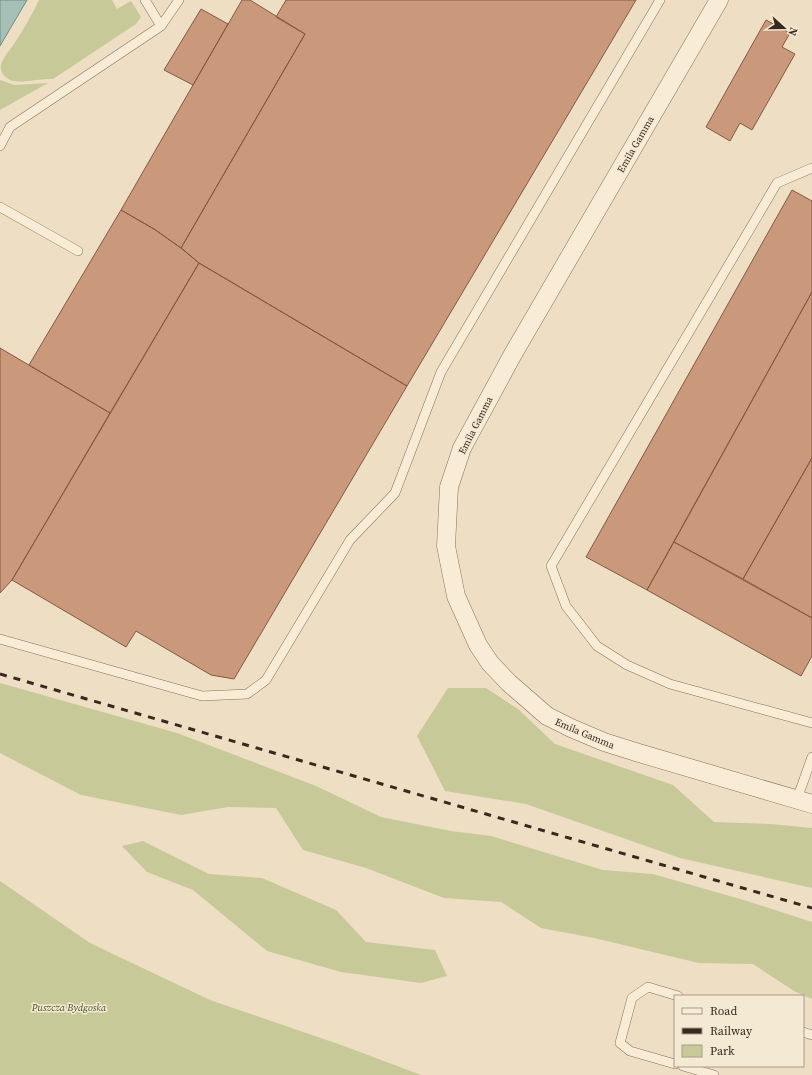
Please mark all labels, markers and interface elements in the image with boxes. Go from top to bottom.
north arrow [764,8,804,48]
text: N [784,25,801,38]
street label: Emila Gamma [614,113,657,175]
street label: Emila Gamma [455,393,496,456]
street label: Emila Gamma [553,715,617,752]
legend [674,995,804,1067]
park label: Puszcza Bydgoska [31,1001,107,1014]
text: Road [710,1003,737,1019]
text: Railway [710,1023,753,1039]
text: Park [710,1043,735,1059]

